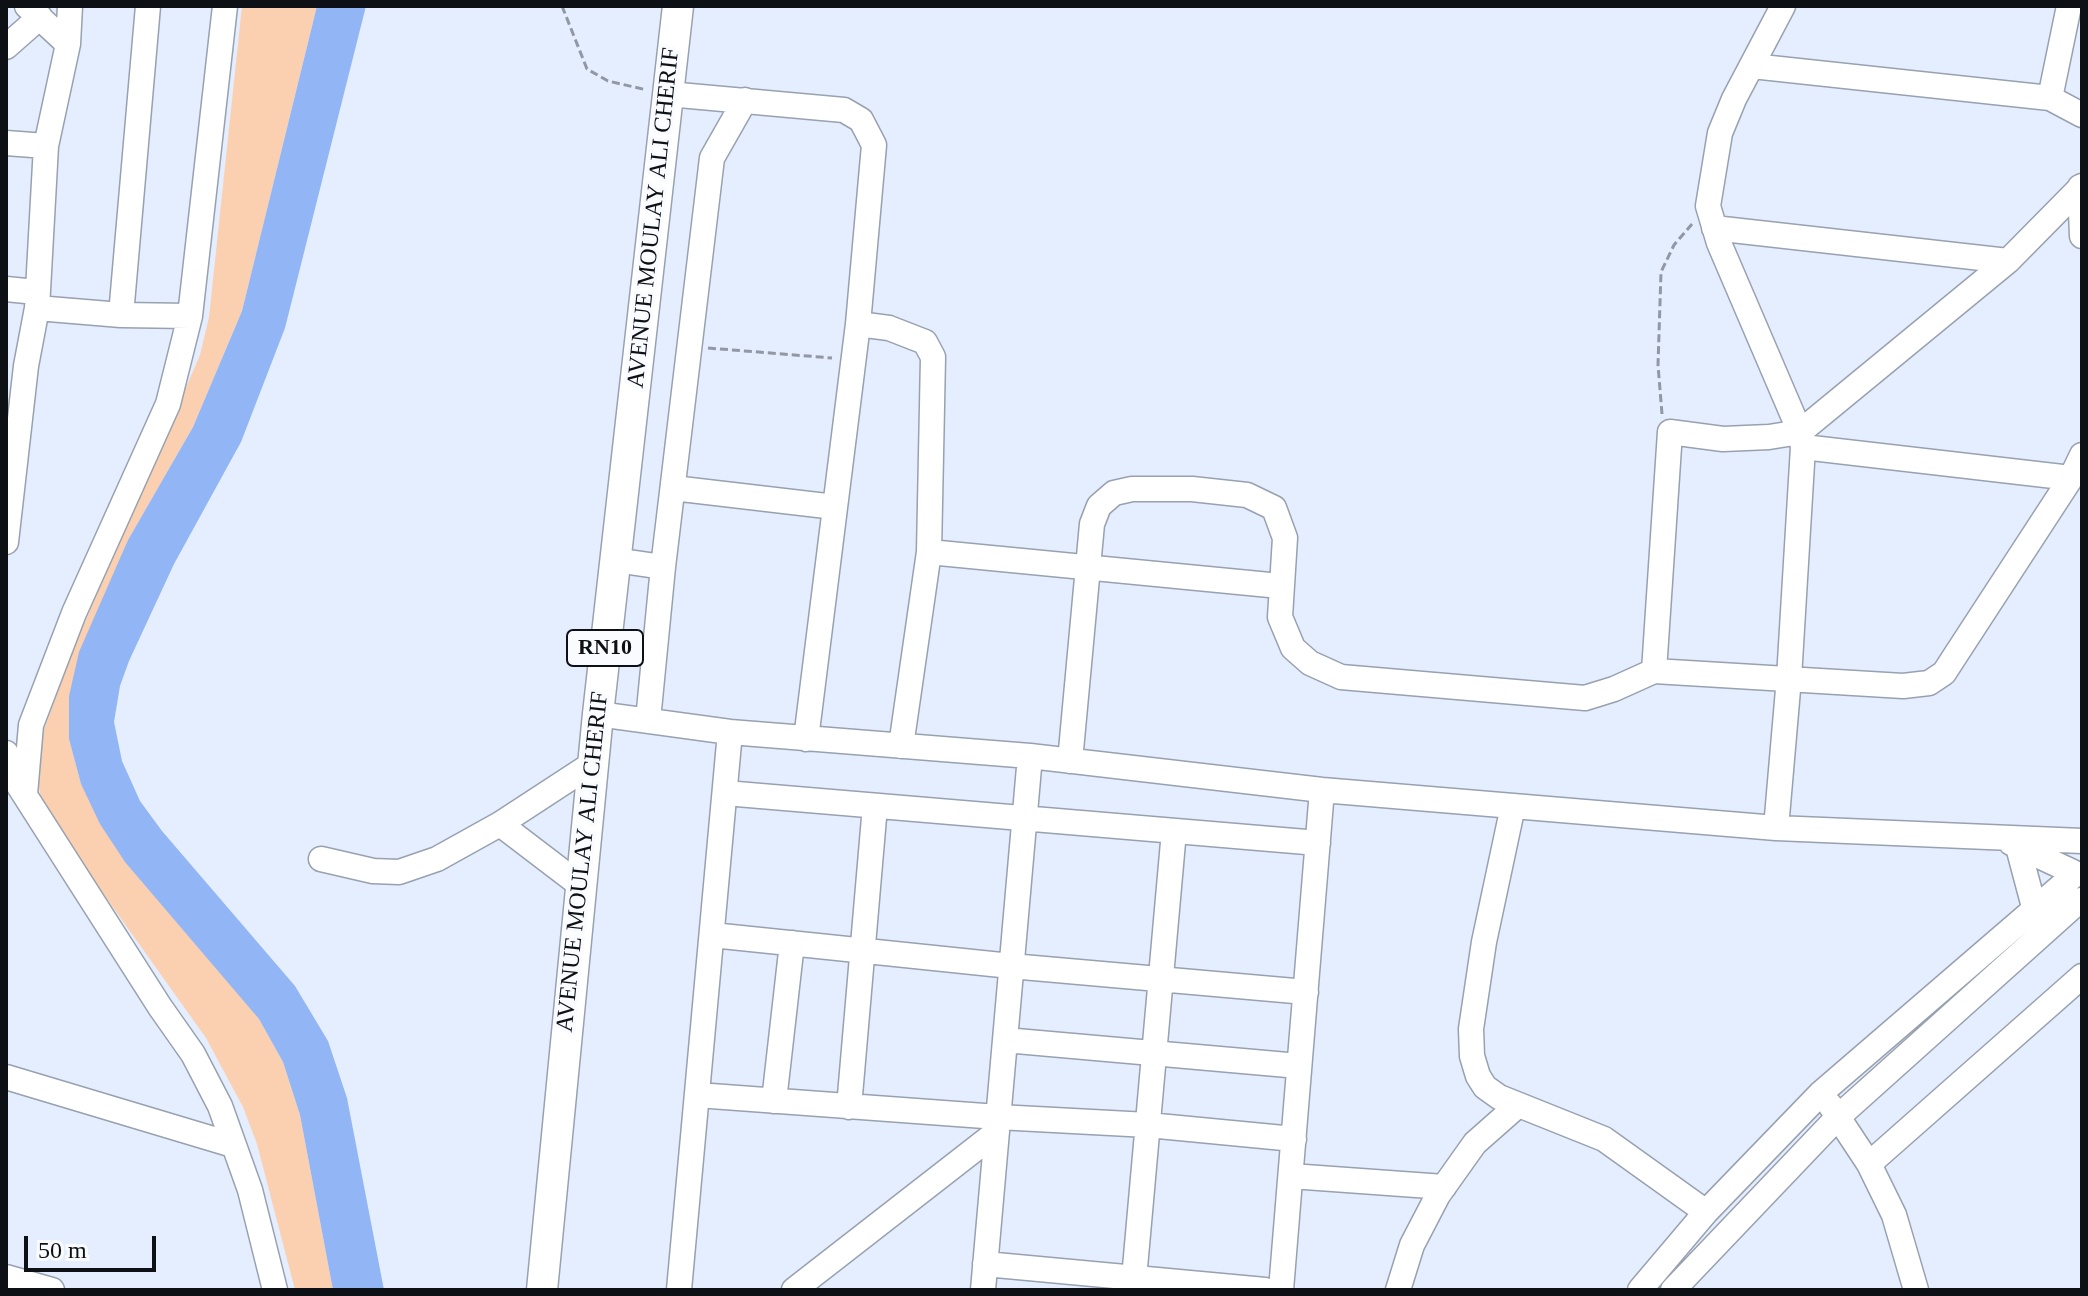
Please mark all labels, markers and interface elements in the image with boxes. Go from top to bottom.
street label: AVENUE MOULAY ALI CHERIF [622,46,686,390]
road number: RN10 [567,630,643,666]
street label: AVENUE MOULAY ALI CHERIF [551,690,615,1034]
scale bar [28,1220,160,1270]
text: 50 m [38,1237,87,1263]

